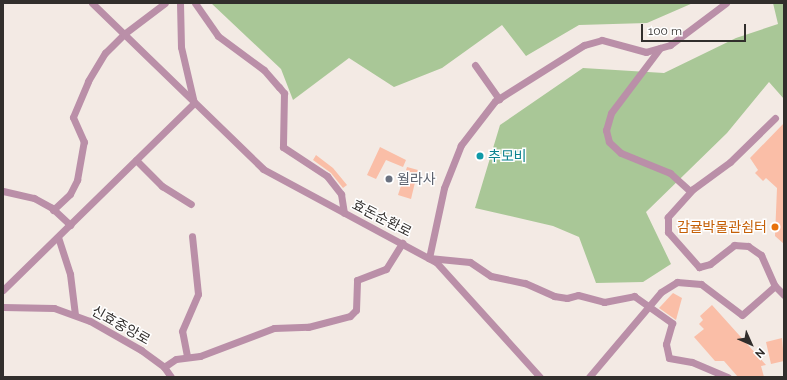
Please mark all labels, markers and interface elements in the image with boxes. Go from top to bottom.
scale bar [643,16,748,42]
text: 100 m [648,24,682,38]
place label: 추모비 [488,148,527,164]
marker: 추모비 [475,151,485,161]
place label: 월라사 [397,171,436,187]
marker: 월라사 [384,174,394,184]
street label: 효돈순환로 [349,196,415,240]
place label: 감귤박물관쉼터 [677,219,767,235]
marker: 감귤박물관쉼터 [770,222,780,232]
street label: 신효중앙로 [89,302,153,348]
north arrow [731,324,771,364]
text: N [752,345,767,360]

